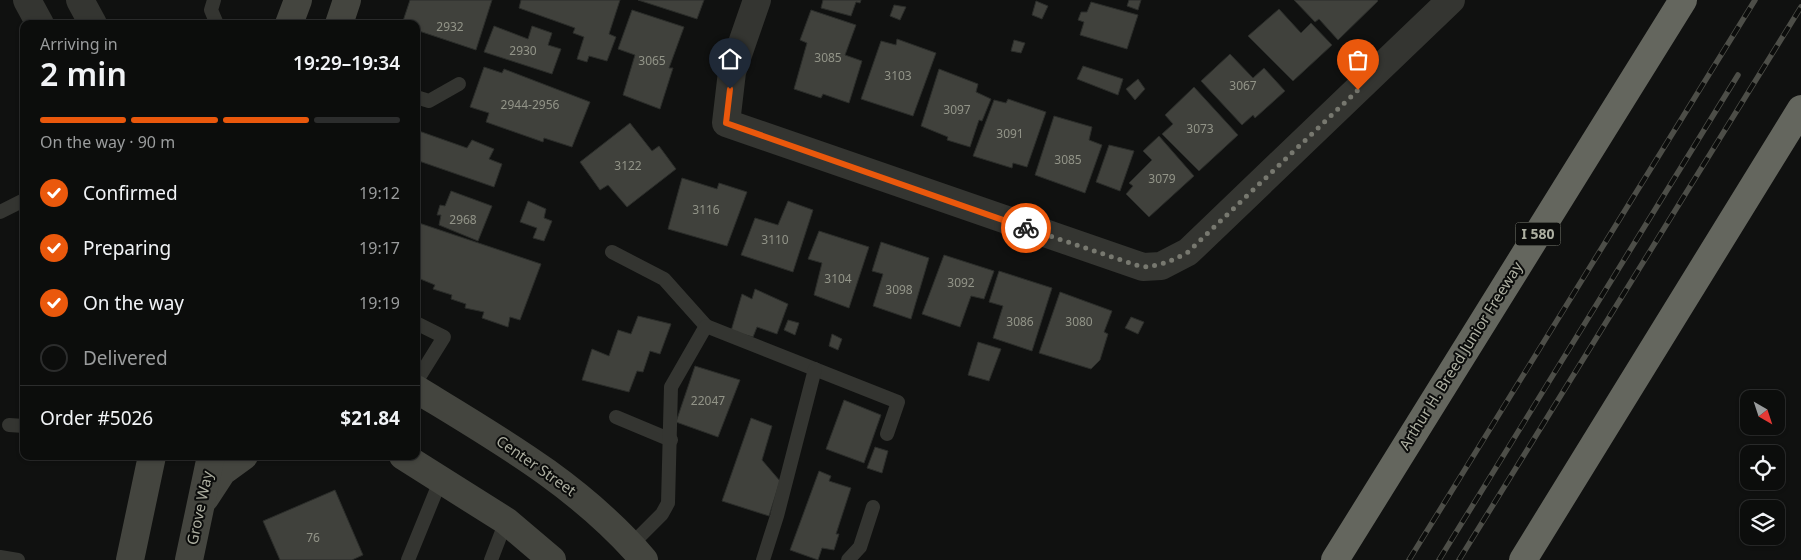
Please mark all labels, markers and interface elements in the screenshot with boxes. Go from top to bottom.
house number: 2932 [436,18,464,35]
text: Arriving in [40,33,118,55]
pin [709,38,751,89]
pin [1337,39,1379,90]
house number: 2930 [509,42,537,59]
icon: home [716,45,744,73]
icon: bag [1344,46,1372,74]
house number: 3085 [814,49,842,66]
text: 19:29–19:34 [293,50,400,76]
text: 2 min [40,52,127,95]
house number: 3065 [638,52,666,69]
house number: 3103 [884,67,912,84]
house number: 3067 [1229,77,1257,94]
house number: 2944-2956 [501,96,560,113]
house number: 3097 [943,101,971,118]
house number: 3073 [1186,120,1214,137]
house number: 3091 [996,125,1024,142]
text: On the way · 90 m [40,131,175,153]
house number: 3085 [1054,151,1082,168]
house number: 3122 [614,157,642,174]
house number: 3079 [1148,170,1176,187]
icon: check [40,179,68,207]
text: Confirmed [83,180,178,206]
text: 19:12 [359,182,400,204]
house number: 3116 [692,201,720,218]
courier [1001,203,1051,253]
house number: 2968 [449,211,477,228]
icon: bike [1012,214,1040,242]
road number: I 580 [1516,222,1560,245]
house number: 3110 [761,231,789,248]
icon: check [40,234,68,262]
text: Preparing [83,235,171,261]
text: 19:17 [359,237,400,259]
street label: Arthur H. Breed Junior Freeway [1394,257,1527,453]
house number: 3104 [824,270,852,287]
house number: 3092 [947,274,975,291]
house number: 3098 [885,281,913,298]
icon: check [40,289,68,317]
text: On the way [83,290,184,316]
text: 19:19 [359,292,400,314]
house number: 3086 [1006,313,1034,330]
house number: 3080 [1065,313,1093,330]
text: Delivered [83,345,168,371]
north arrow [1740,390,1785,435]
map controls [1740,390,1785,545]
house number: 22047 [691,392,725,409]
text: Order #5026 [40,405,153,431]
text: $21.84 [340,405,400,431]
street label: Center Street [493,430,581,500]
button: locate [1740,445,1785,490]
street label: Grove Way [181,469,217,547]
button: layers [1740,500,1785,545]
house number: 76 [306,529,320,546]

